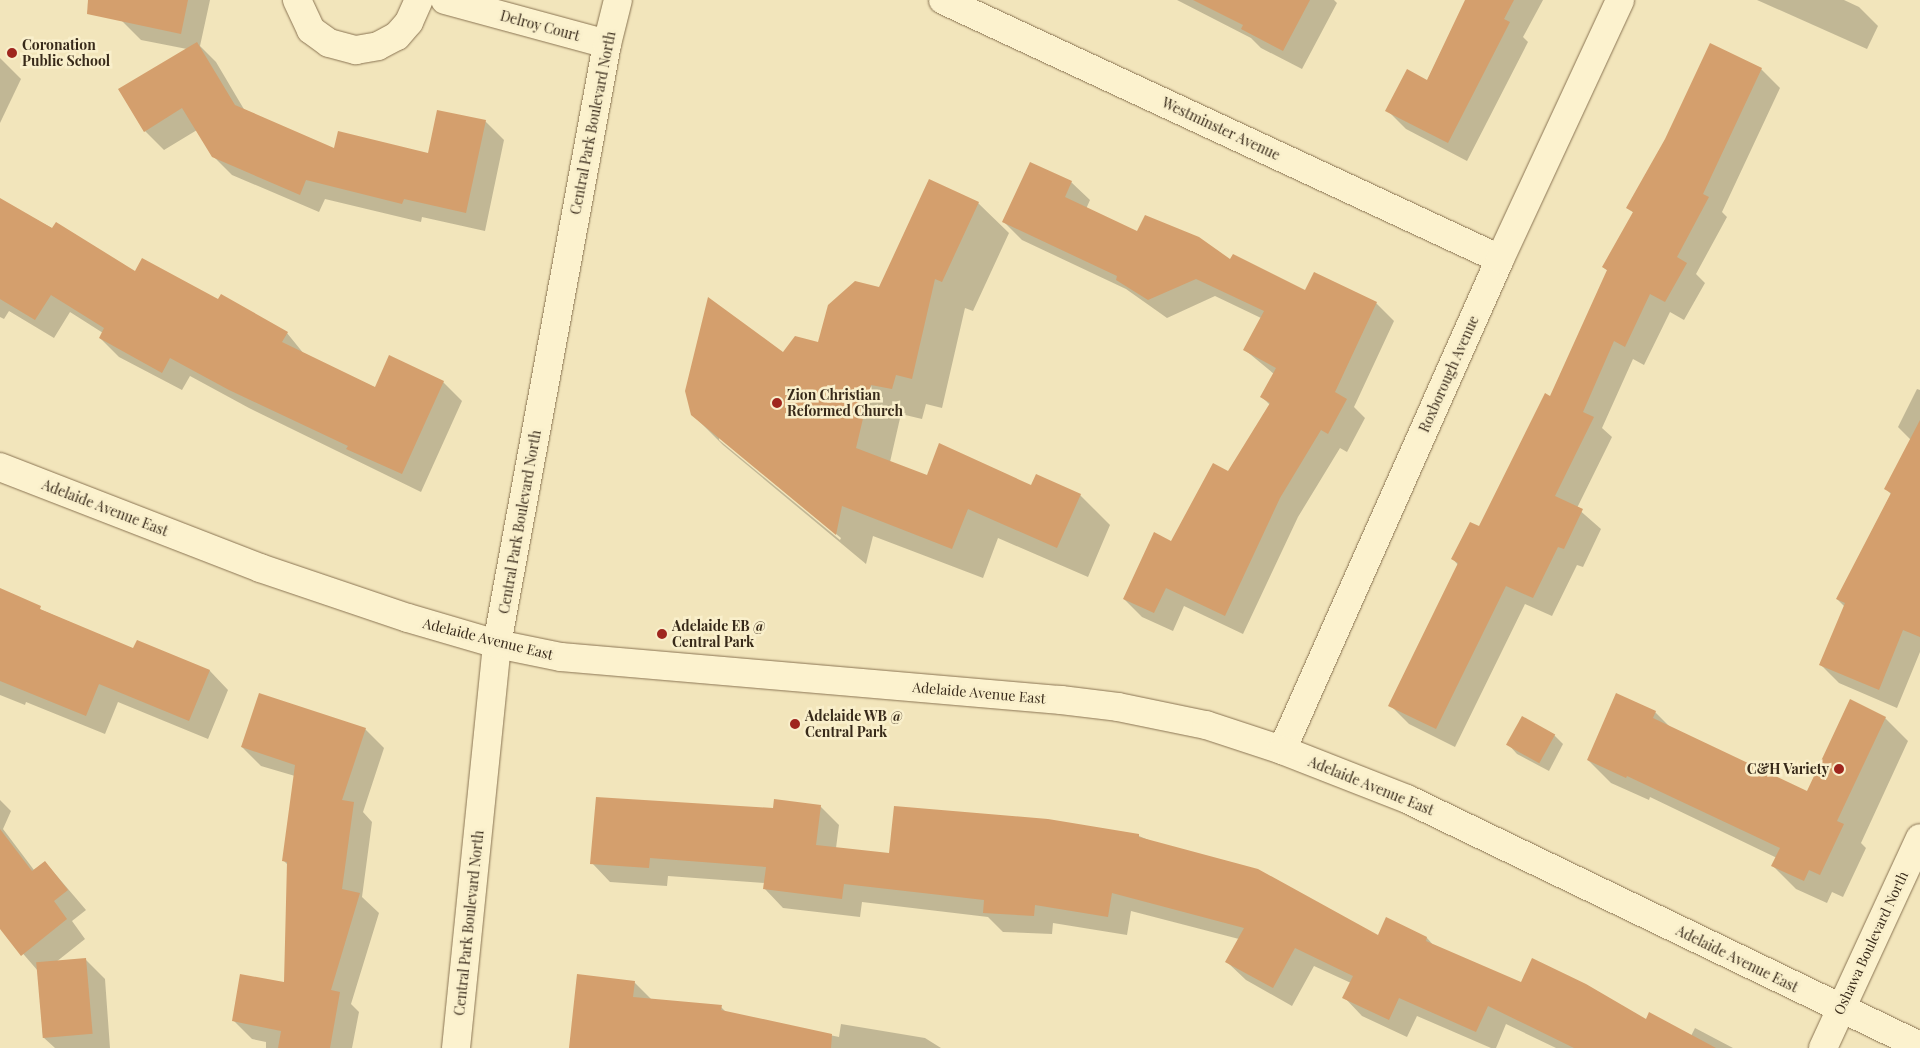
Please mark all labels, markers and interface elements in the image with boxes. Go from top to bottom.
street label: Delroy Court [498,7,582,45]
street label: Central Park Boulevard North [567,30,619,216]
place label: Coronation Public School [22,37,110,70]
marker: Coronation Public School [6,47,18,59]
street label: Westminster Avenue [1159,94,1283,164]
street label: Roxborough Avenue [1416,313,1482,435]
place label: Zion Christian Reformed Church [787,387,903,420]
marker: Zion Christian Reformed Church [771,397,783,409]
street label: Central Park Boulevard North [496,429,544,615]
street label: Adelaide Avenue East [39,476,171,540]
street label: Adelaide Avenue East [421,615,555,663]
place label: Adelaide EB @ Central Park [672,618,765,650]
marker: Adelaide EB @ Central Park [656,628,668,640]
street label: Adelaide Avenue East [911,679,1047,707]
place label: Adelaide WB @ Central Park [805,708,903,740]
marker: Adelaide WB @ Central Park [789,718,801,730]
street label: Adelaide Avenue East [1306,753,1436,819]
place label: C&H Variety [1746,761,1829,777]
marker: C&H Variety [1833,763,1845,775]
street label: Central Park Boulevard North [451,829,487,1017]
street label: Oshawa Boulevard North [1830,869,1912,1017]
street label: Adelaide Avenue East [1673,922,1801,996]

